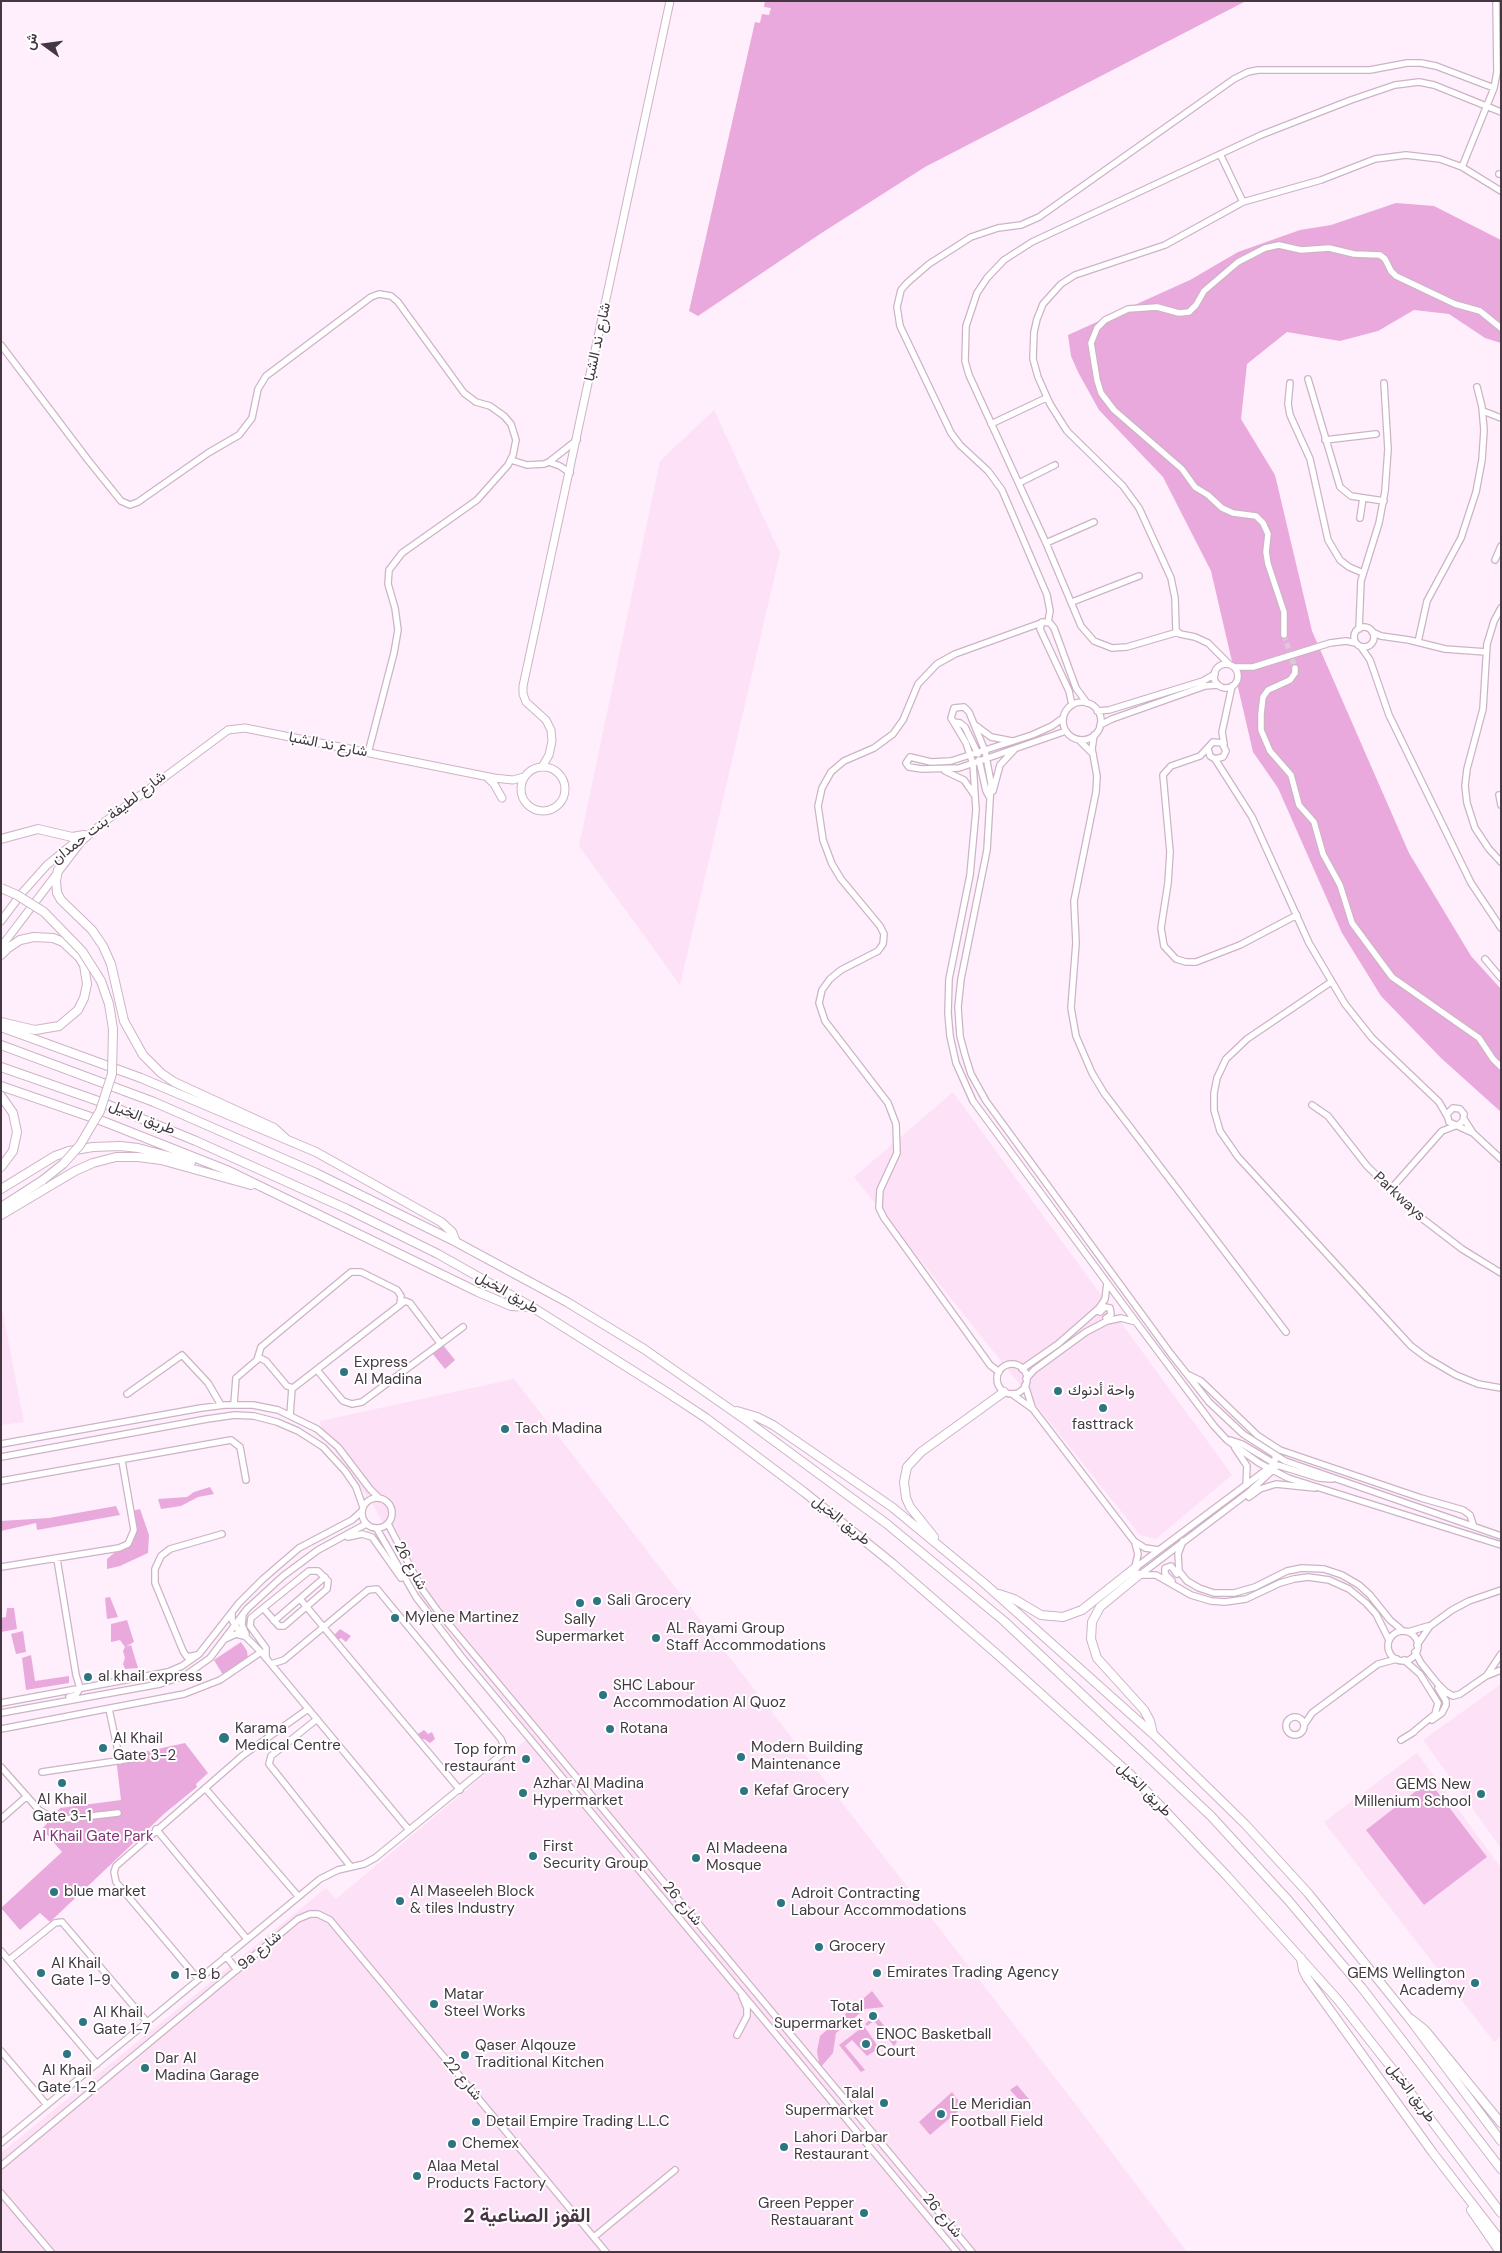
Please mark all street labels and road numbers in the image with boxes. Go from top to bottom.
street label: شارع ند الشبا [581,301,615,383]
street label: شارع ند الشبا [287,729,369,761]
street label: شارع لطيفة بنت حمدان [48,768,170,868]
street label: طريق الخيل [106,1097,178,1139]
street label: Parkways [1369,1169,1429,1225]
street label: طريق الخيل [472,1268,542,1318]
street label: طريق الخيل [808,1492,874,1550]
street label: شارع 26 [389,1539,431,1593]
street label: طريق الخيل [1113,1759,1175,1821]
street label: شارع 26 [658,1878,706,1930]
street label: 9a شارع [234,1927,286,1975]
street label: شارع 22 [439,2054,485,2104]
street label: طريق الخيل [1383,2060,1439,2126]
street label: شارع 26 [918,2190,966,2242]

